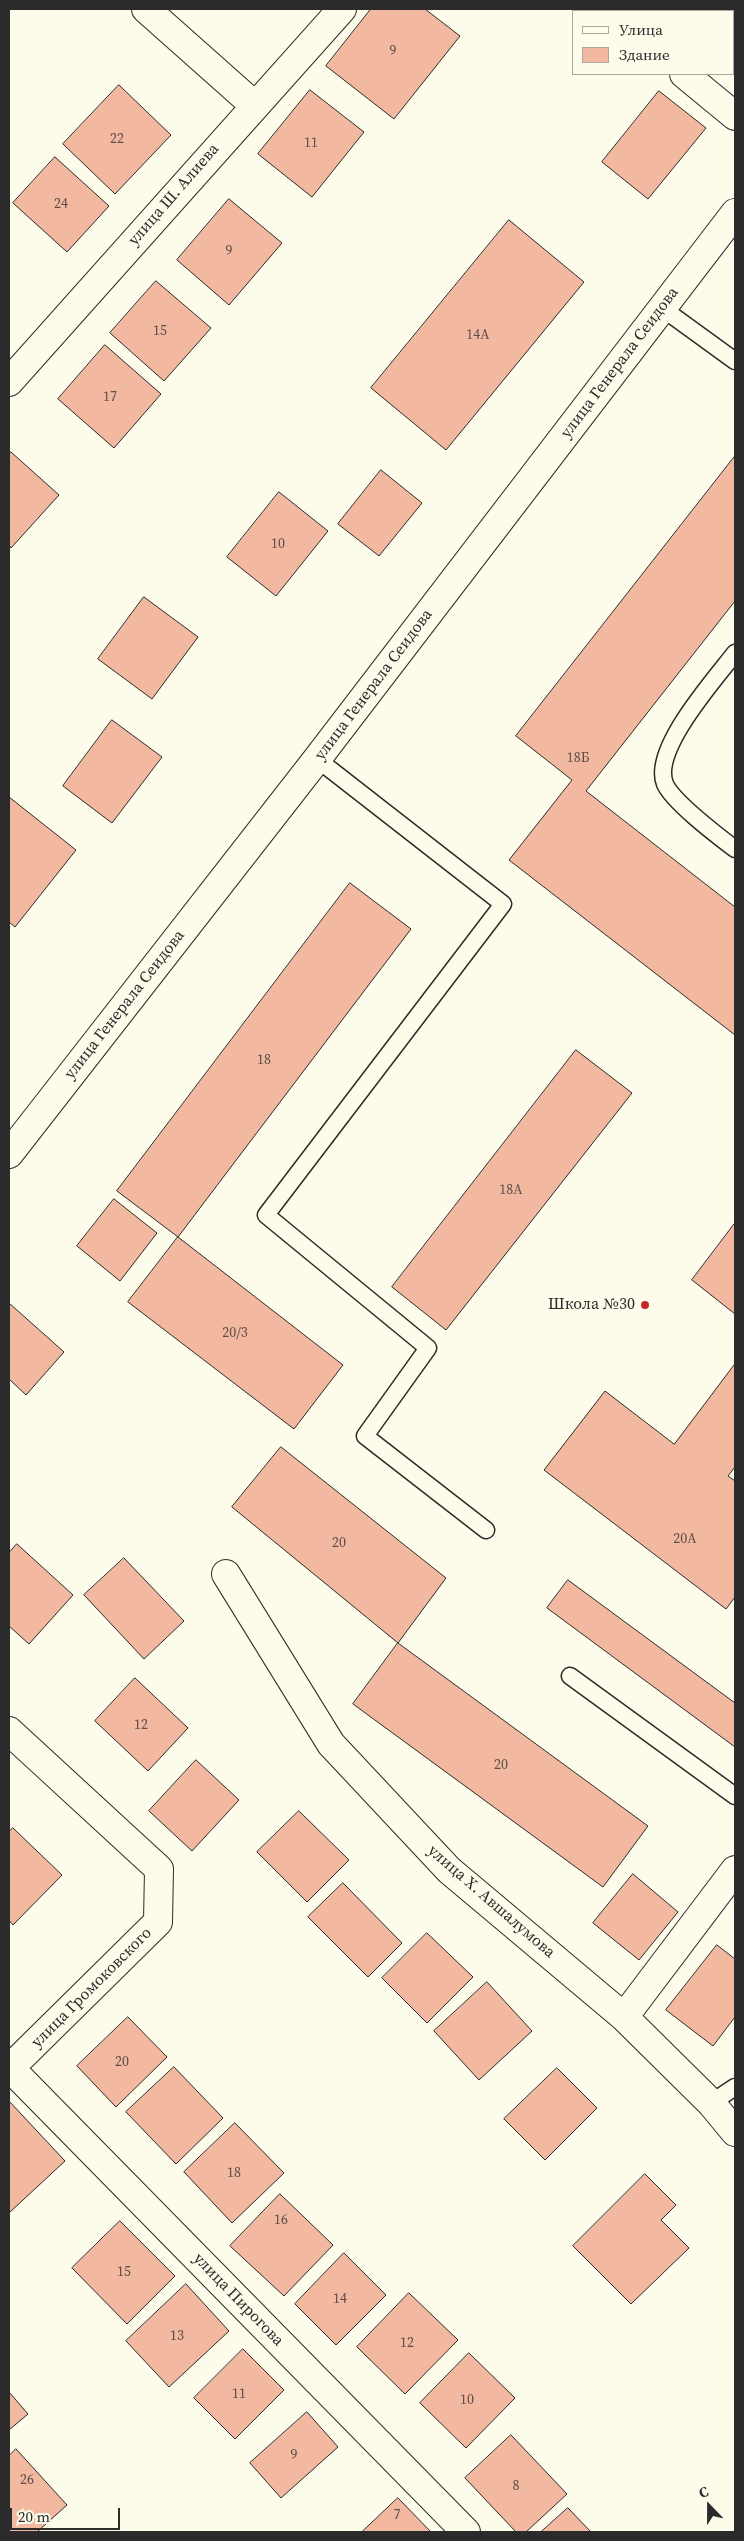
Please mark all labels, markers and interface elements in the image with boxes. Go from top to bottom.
legend [572,10,734,75]
text: Улица [619,19,663,40]
house number: 9 [390,43,396,59]
text: Здание [619,44,670,65]
house number: 22 [110,131,124,147]
house number: 11 [304,135,318,151]
street label: улица Ш. Алиева [125,140,223,250]
house number: 24 [54,196,68,212]
house number: 9 [226,243,232,259]
street label: улица Генерала Сеидова [557,284,683,442]
house number: 15 [153,323,167,339]
house number: 14А [466,327,490,343]
house number: 17 [103,389,117,405]
house number: 10 [271,536,285,552]
street label: улица Генерала Сеидова [311,606,437,764]
house number: 18Б [567,750,589,766]
street label: улица Генерала Сеидова [61,927,189,1083]
house number: 18 [257,1052,271,1068]
house number: 18А [499,1182,523,1198]
place label: Школа №30 [548,1295,635,1315]
marker: Школа №30 [639,1299,651,1311]
house number: 20/3 [222,1325,248,1341]
house number: 20А [673,1531,697,1547]
house number: 20 [332,1535,346,1551]
house number: 12 [134,1717,148,1733]
house number: 20 [494,1757,508,1773]
street label: улица Х. Авшалумова [423,1841,559,1963]
street label: улица Громоковского [28,1924,156,2052]
house number: 20 [115,2054,129,2070]
house number: 18 [227,2165,241,2181]
house number: 16 [274,2212,288,2228]
street label: улица Пирогова [189,2250,287,2350]
house number: 15 [117,2264,131,2280]
house number: 14 [333,2291,347,2307]
house number: 13 [170,2328,184,2344]
house number: 12 [400,2335,414,2351]
house number: 11 [232,2386,246,2402]
house number: 10 [460,2392,474,2408]
house number: 9 [291,2447,297,2463]
house number: 26 [20,2472,34,2488]
house number: 8 [513,2478,519,2494]
north arrow [684,2481,734,2531]
text: С [696,2481,711,2503]
scale bar [12,2498,122,2530]
text: 20 m [18,2506,50,2527]
house number: 7 [394,2507,400,2523]

